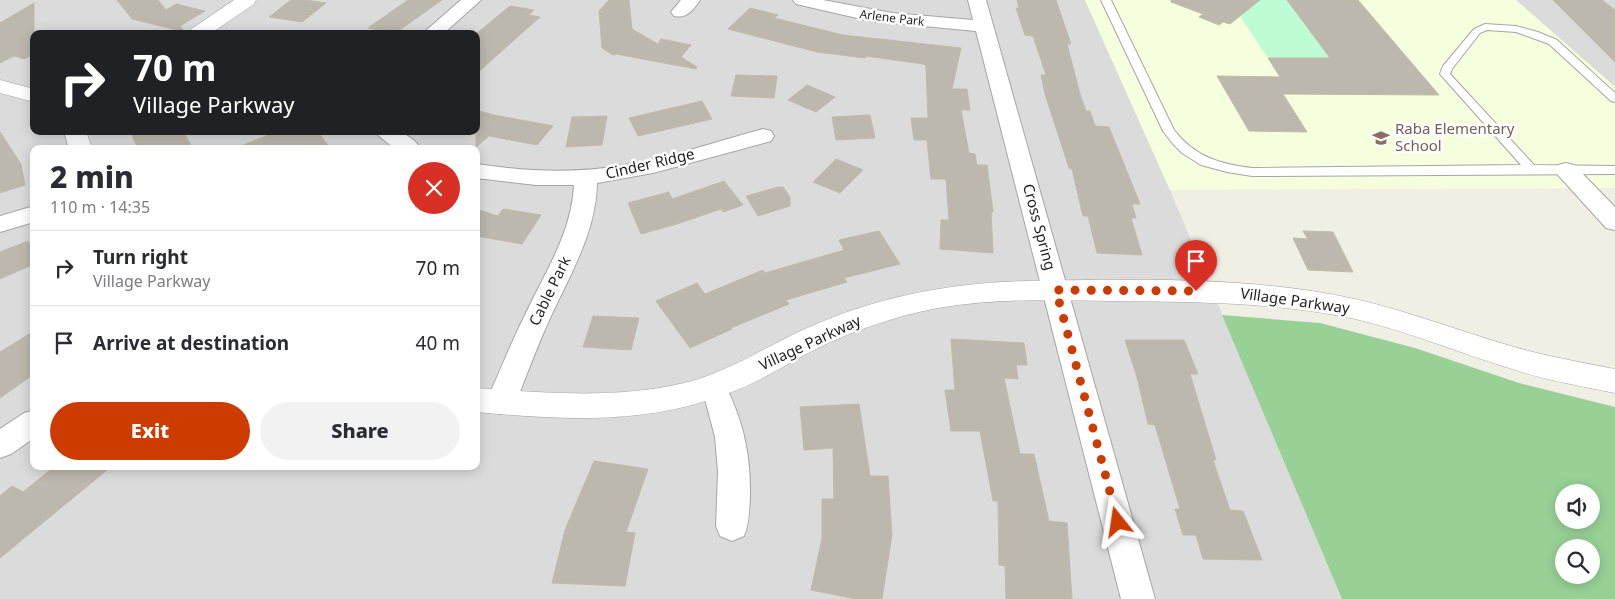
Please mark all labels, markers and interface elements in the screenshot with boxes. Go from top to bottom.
street label: Arlene Park [859,5,926,30]
text: 70 m [133,44,216,91]
icon: right [50,50,115,115]
text: Village Parkway [133,89,295,119]
place label: Raba Elementary School [1395,118,1515,155]
school or university icon: Raba Elementary School [1371,128,1391,148]
street label: Cinder Ridge [603,143,696,183]
text: 2 min [50,156,134,197]
button: close [408,162,460,214]
street label: Cross Spring [1019,181,1061,272]
text: 110 m · 14:35 [50,196,150,218]
pin [1175,240,1217,291]
text: Turn right [93,244,188,270]
icon: arrive [1182,247,1210,275]
street label: Cable Park [524,252,575,329]
icon: right [50,254,78,282]
text: 70 m [416,255,460,281]
text: Village Parkway [93,270,211,292]
street label: Village Parkway [1239,282,1351,318]
street label: Village Parkway [755,310,864,374]
icon: arrive [50,329,78,357]
text: Arrive at destination [93,330,289,356]
text: 40 m [416,330,460,356]
button: Exit [50,402,250,460]
button: Share [260,402,460,460]
map controls [1555,484,1600,584]
button: sound [1555,484,1600,529]
position arrow [1091,495,1143,547]
button: search [1555,539,1600,584]

